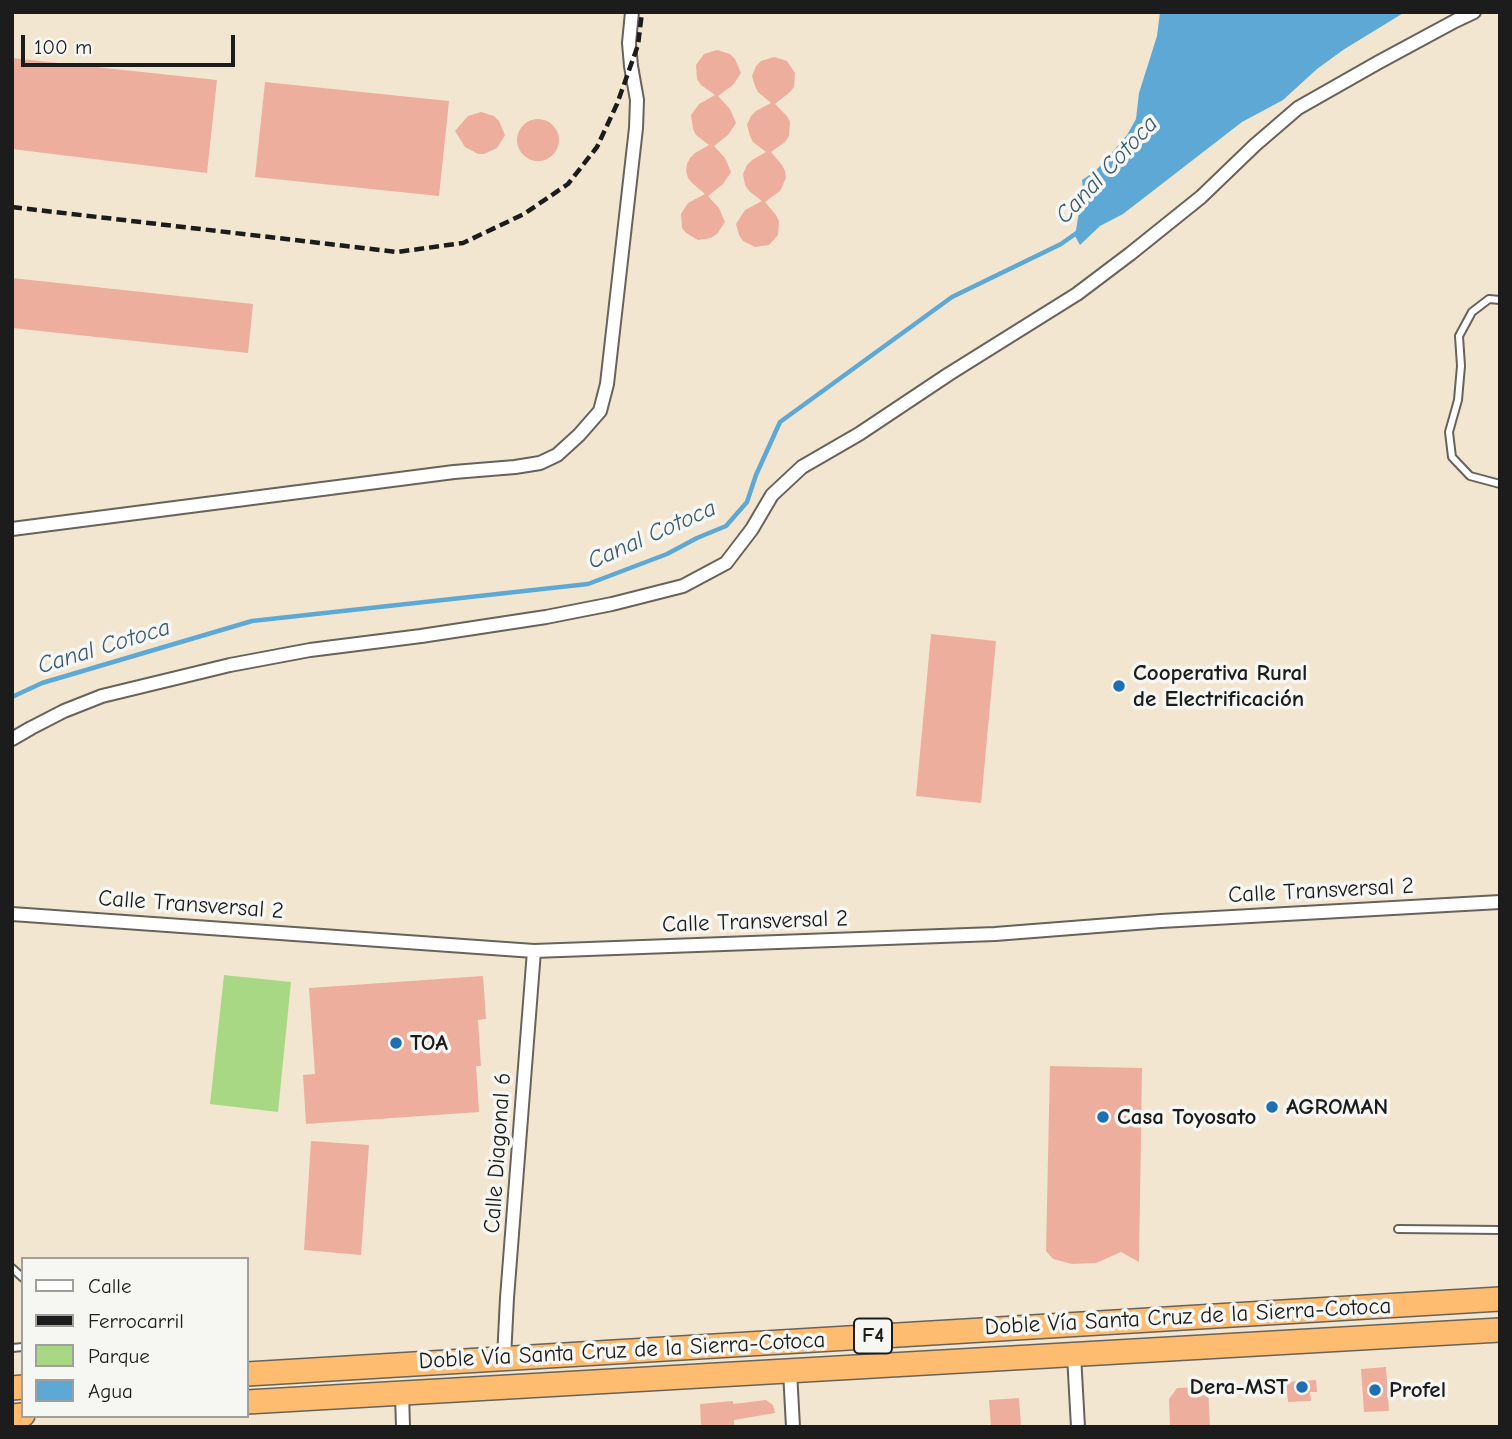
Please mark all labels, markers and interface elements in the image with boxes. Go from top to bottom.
scale bar [24,21,238,65]
text: 100 m [34,35,92,59]
water label: Canal Cotoca [1050,110,1164,230]
water label: Canal Cotoca [583,494,721,576]
water label: Canal Cotoca [34,613,174,681]
place label: Cooperativa Rural de Electrificación [1133,659,1308,713]
marker: Cooperativa Rural de Electrificación [1111,678,1127,694]
street label: Calle Transversal 2 [1227,872,1415,910]
street label: Calle Transversal 2 [97,885,285,925]
street label: Calle Transversal 2 [662,905,848,939]
place label: TOA [410,1029,448,1057]
marker: TOA [388,1035,404,1051]
street label: Calle Diagonal 6 [479,1072,517,1234]
place label: AGROMAN [1286,1093,1388,1121]
marker: AGROMAN [1264,1099,1280,1115]
place label: Casa Toyosato [1117,1103,1256,1131]
marker: Casa Toyosato [1095,1109,1111,1125]
legend [21,1257,248,1418]
text: Calle [88,1274,131,1298]
street label: Doble Vía Santa Cruz de la Sierra-Cotoca [984,1293,1392,1341]
text: Ferrocarril [88,1309,184,1333]
road number: F4 [854,1318,892,1354]
street label: Doble Vía Santa Cruz de la Sierra-Cotoca [418,1327,826,1375]
text: Parque [88,1344,150,1368]
place label: Dera-MST [1190,1373,1288,1401]
place label: Profel [1389,1376,1446,1404]
text: Agua [88,1379,133,1403]
marker: Dera-MST [1294,1379,1310,1395]
marker: Profel [1367,1382,1383,1398]

